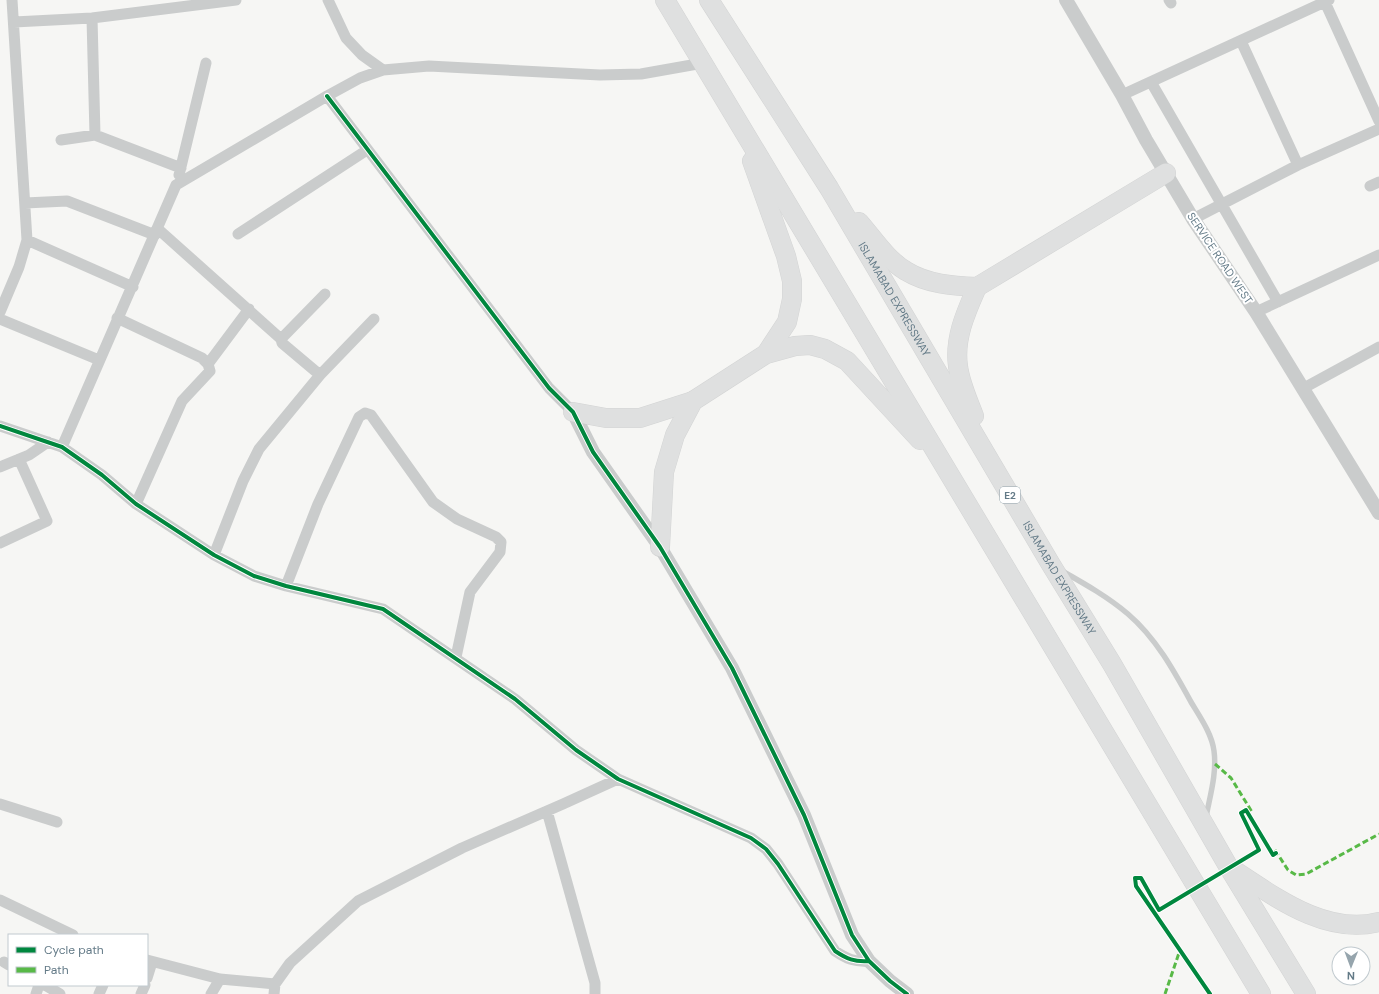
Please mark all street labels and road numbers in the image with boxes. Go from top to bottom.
street label: SERVICE ROAD WEST [1184,210,1256,306]
street label: ISLAMABAD EXPRESSWAY [855,239,934,359]
road number: E2 [1000,487,1020,503]
street label: ISLAMABAD EXPRESSWAY [1020,519,1100,638]

